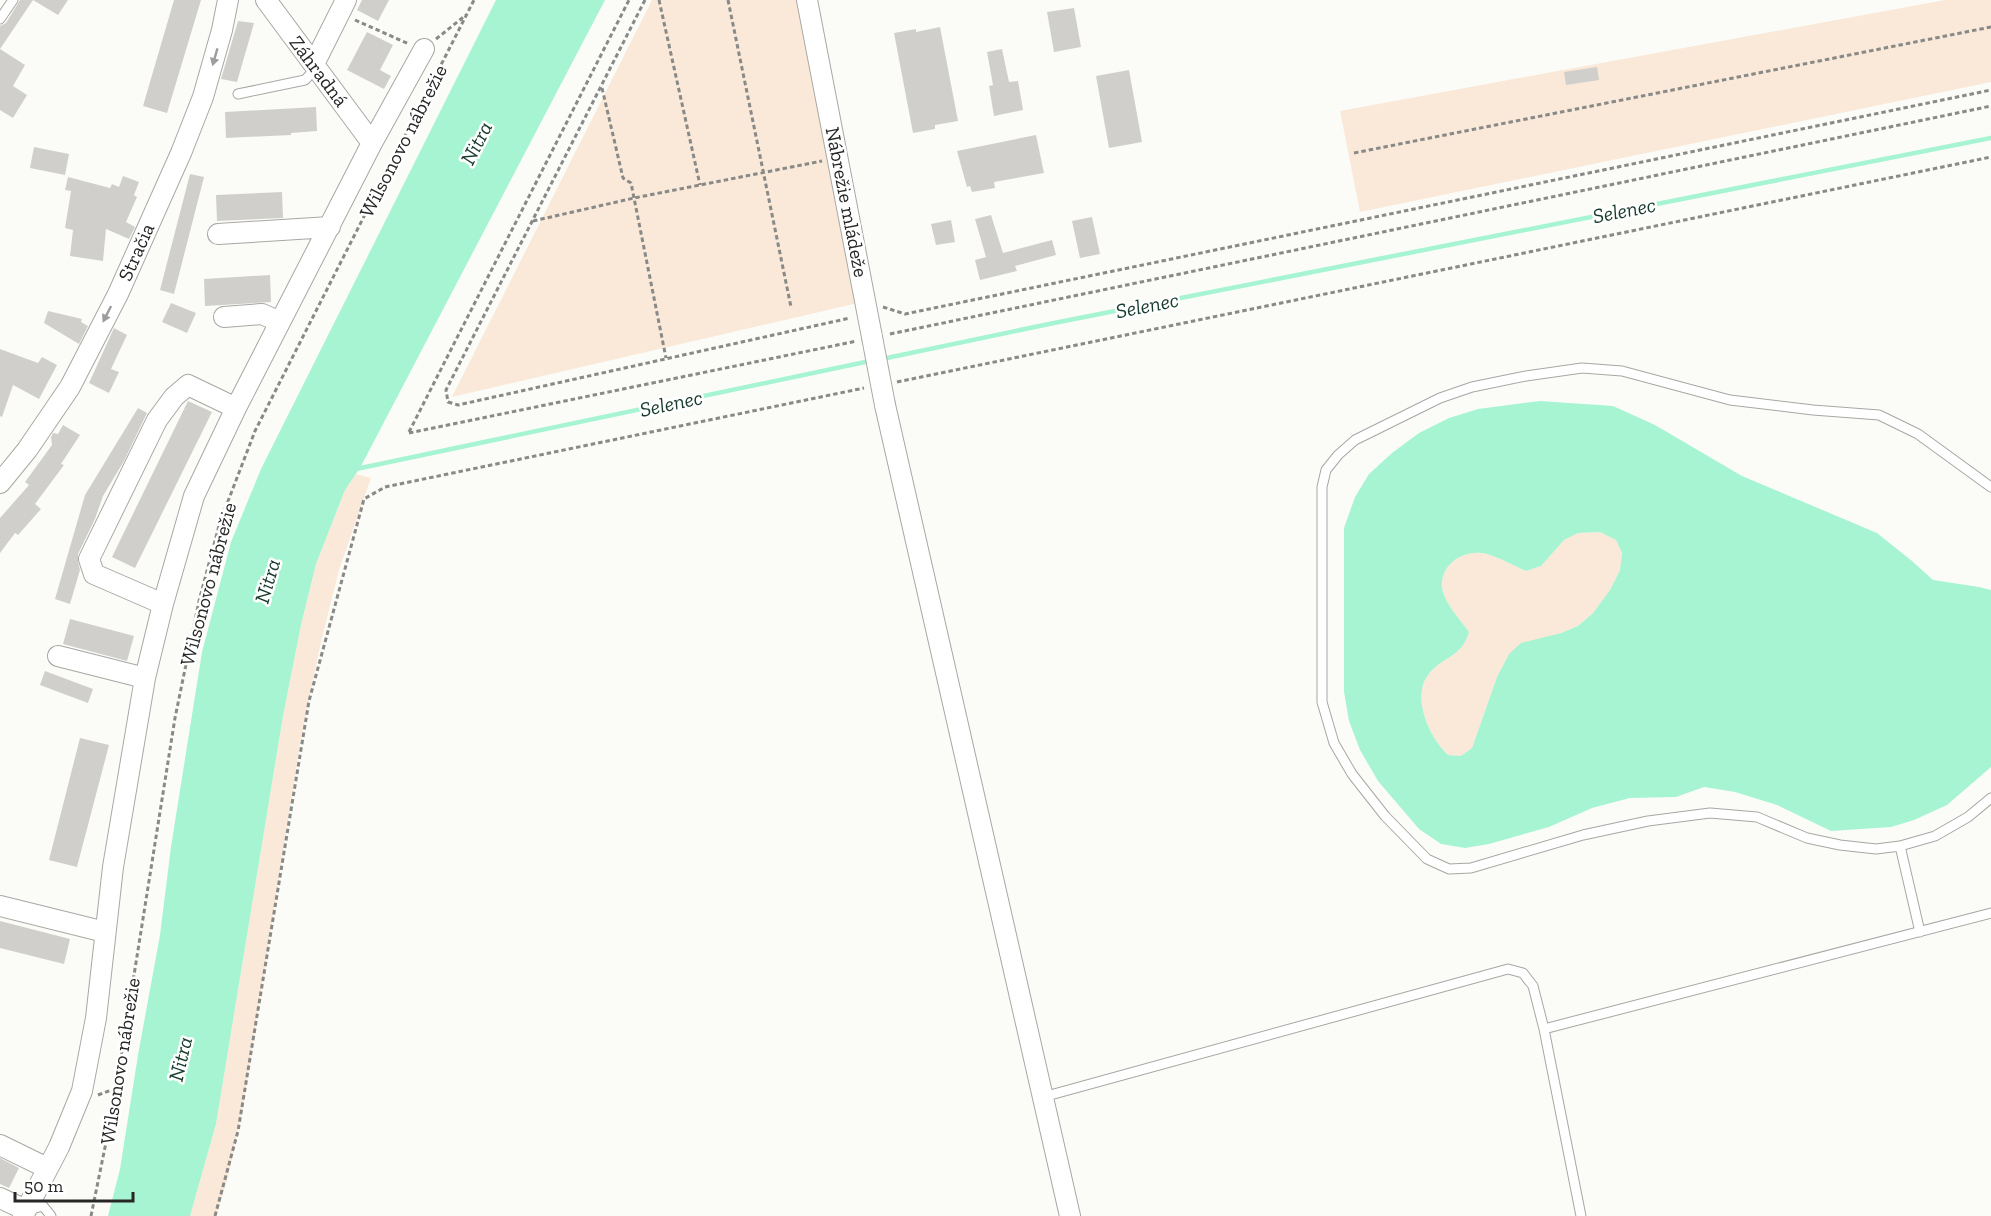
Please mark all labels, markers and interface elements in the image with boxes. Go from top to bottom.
street label: Záhradná [285,31,354,111]
one-way arrow [210,48,219,66]
street label: Wilsonovo nábrežie [354,61,452,221]
water label: Nitra [455,117,497,169]
street label: Nábrežie mládeže [821,125,873,279]
water label: Selenec [1590,192,1658,228]
street label: Stračia [113,219,159,285]
water label: Selenec [1113,287,1181,323]
one-way arrow [102,306,112,323]
water label: Selenec [637,384,705,422]
street label: Wilsonovo nábrežie [175,500,241,668]
water label: Nitra [249,556,285,606]
street label: Wilsonovo nábrežie [95,976,145,1146]
water label: Nitra [163,1034,197,1084]
scale bar [15,1165,134,1203]
text: 50 m [24,1175,64,1197]

